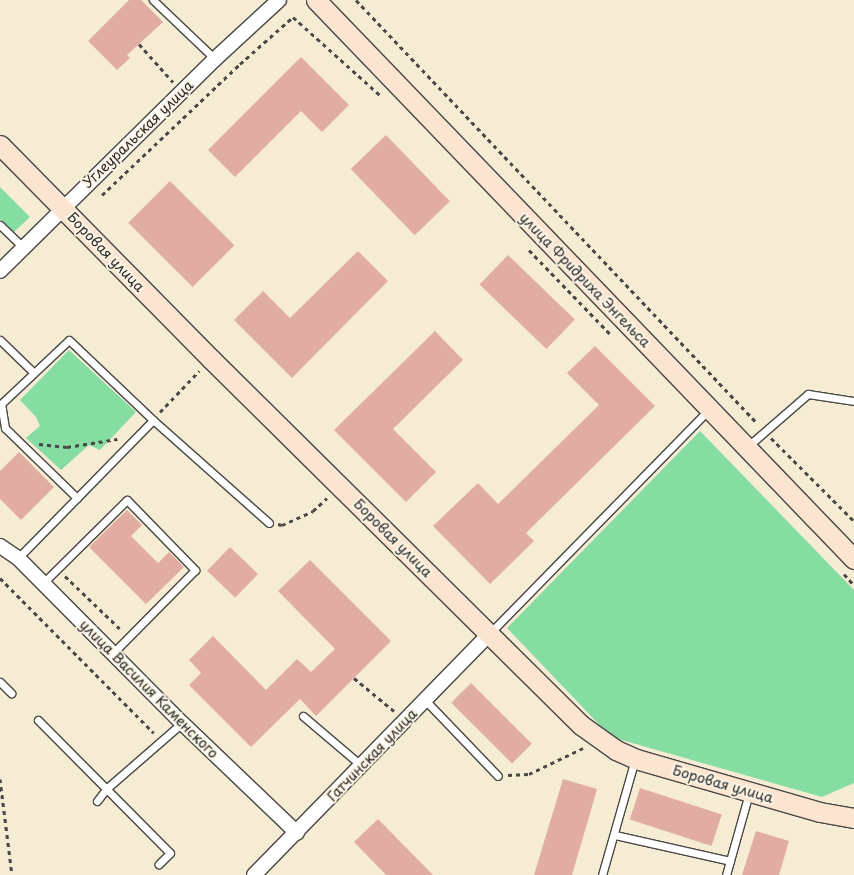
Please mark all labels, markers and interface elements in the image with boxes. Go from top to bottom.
street label: Углеуральская улица [79,76,197,192]
street label: улица Фридриха Энгельса [516,208,654,352]
street label: Боровая улица [64,209,148,295]
street label: Боровая улица [350,495,436,581]
street label: улица Василия Каменского [76,616,222,762]
street label: Гатчинская улица [323,705,421,805]
street label: Боровая улица [671,762,775,806]

